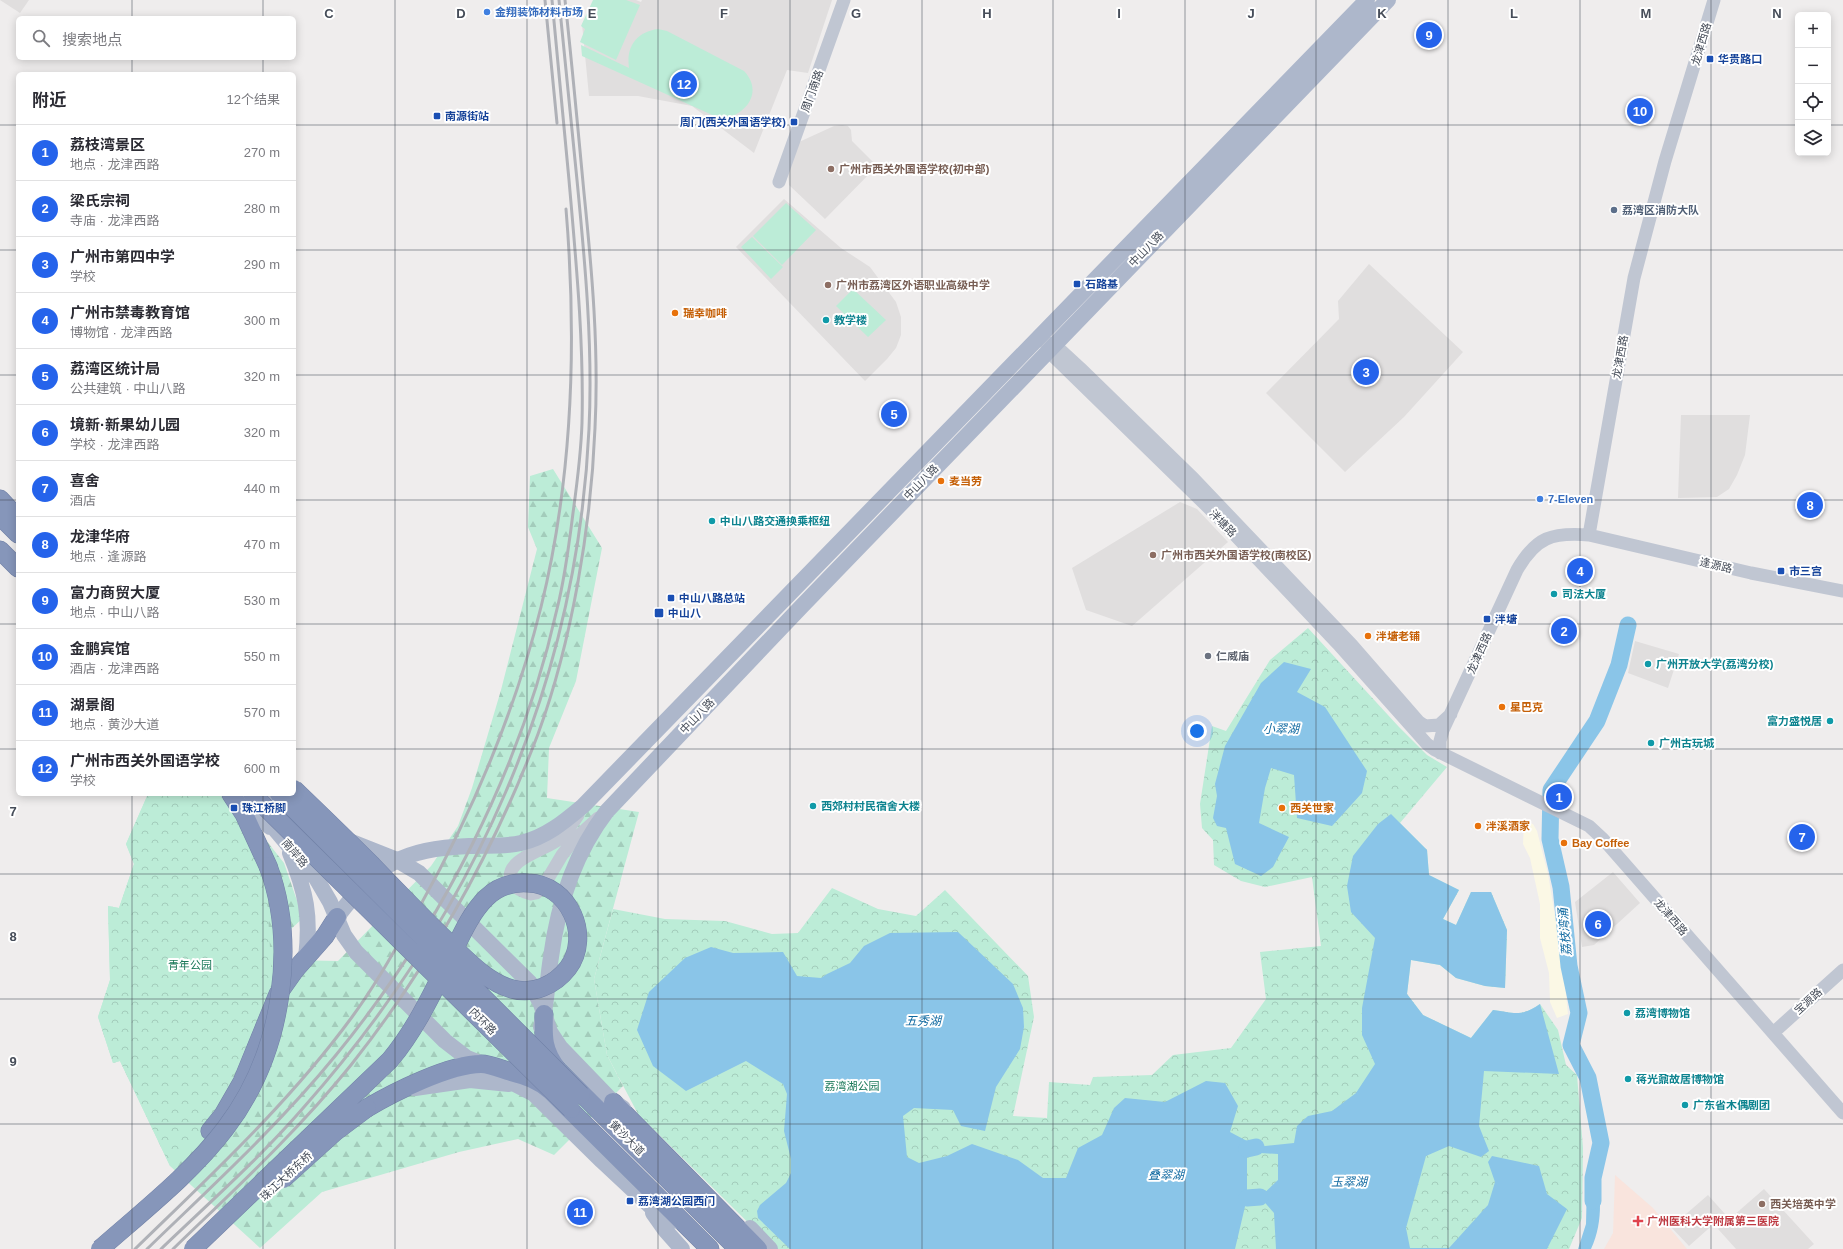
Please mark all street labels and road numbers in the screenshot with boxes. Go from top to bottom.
street label: 龙津西路 [1689,21,1713,67]
street label: 周门南路 [799,68,825,114]
street label: 中山八路 [1126,229,1166,269]
street label: 龙津西路 [1610,334,1630,380]
street label: 中山八路 [901,462,941,502]
street label: 泮塘路 [1207,507,1239,539]
street label: 逢源路 [1699,555,1733,575]
street label: 龙津西路 [1465,630,1493,676]
street label: 中山八路 [677,696,717,736]
street label: 南岸路 [280,837,310,869]
street label: 龙津西路 [1652,896,1690,938]
street label: 宝源路 [1792,986,1824,1016]
street label: 内环路 [467,1005,499,1037]
street label: 黄沙大道 [607,1118,647,1158]
street label: 珠江大桥东桥 [258,1149,314,1203]

